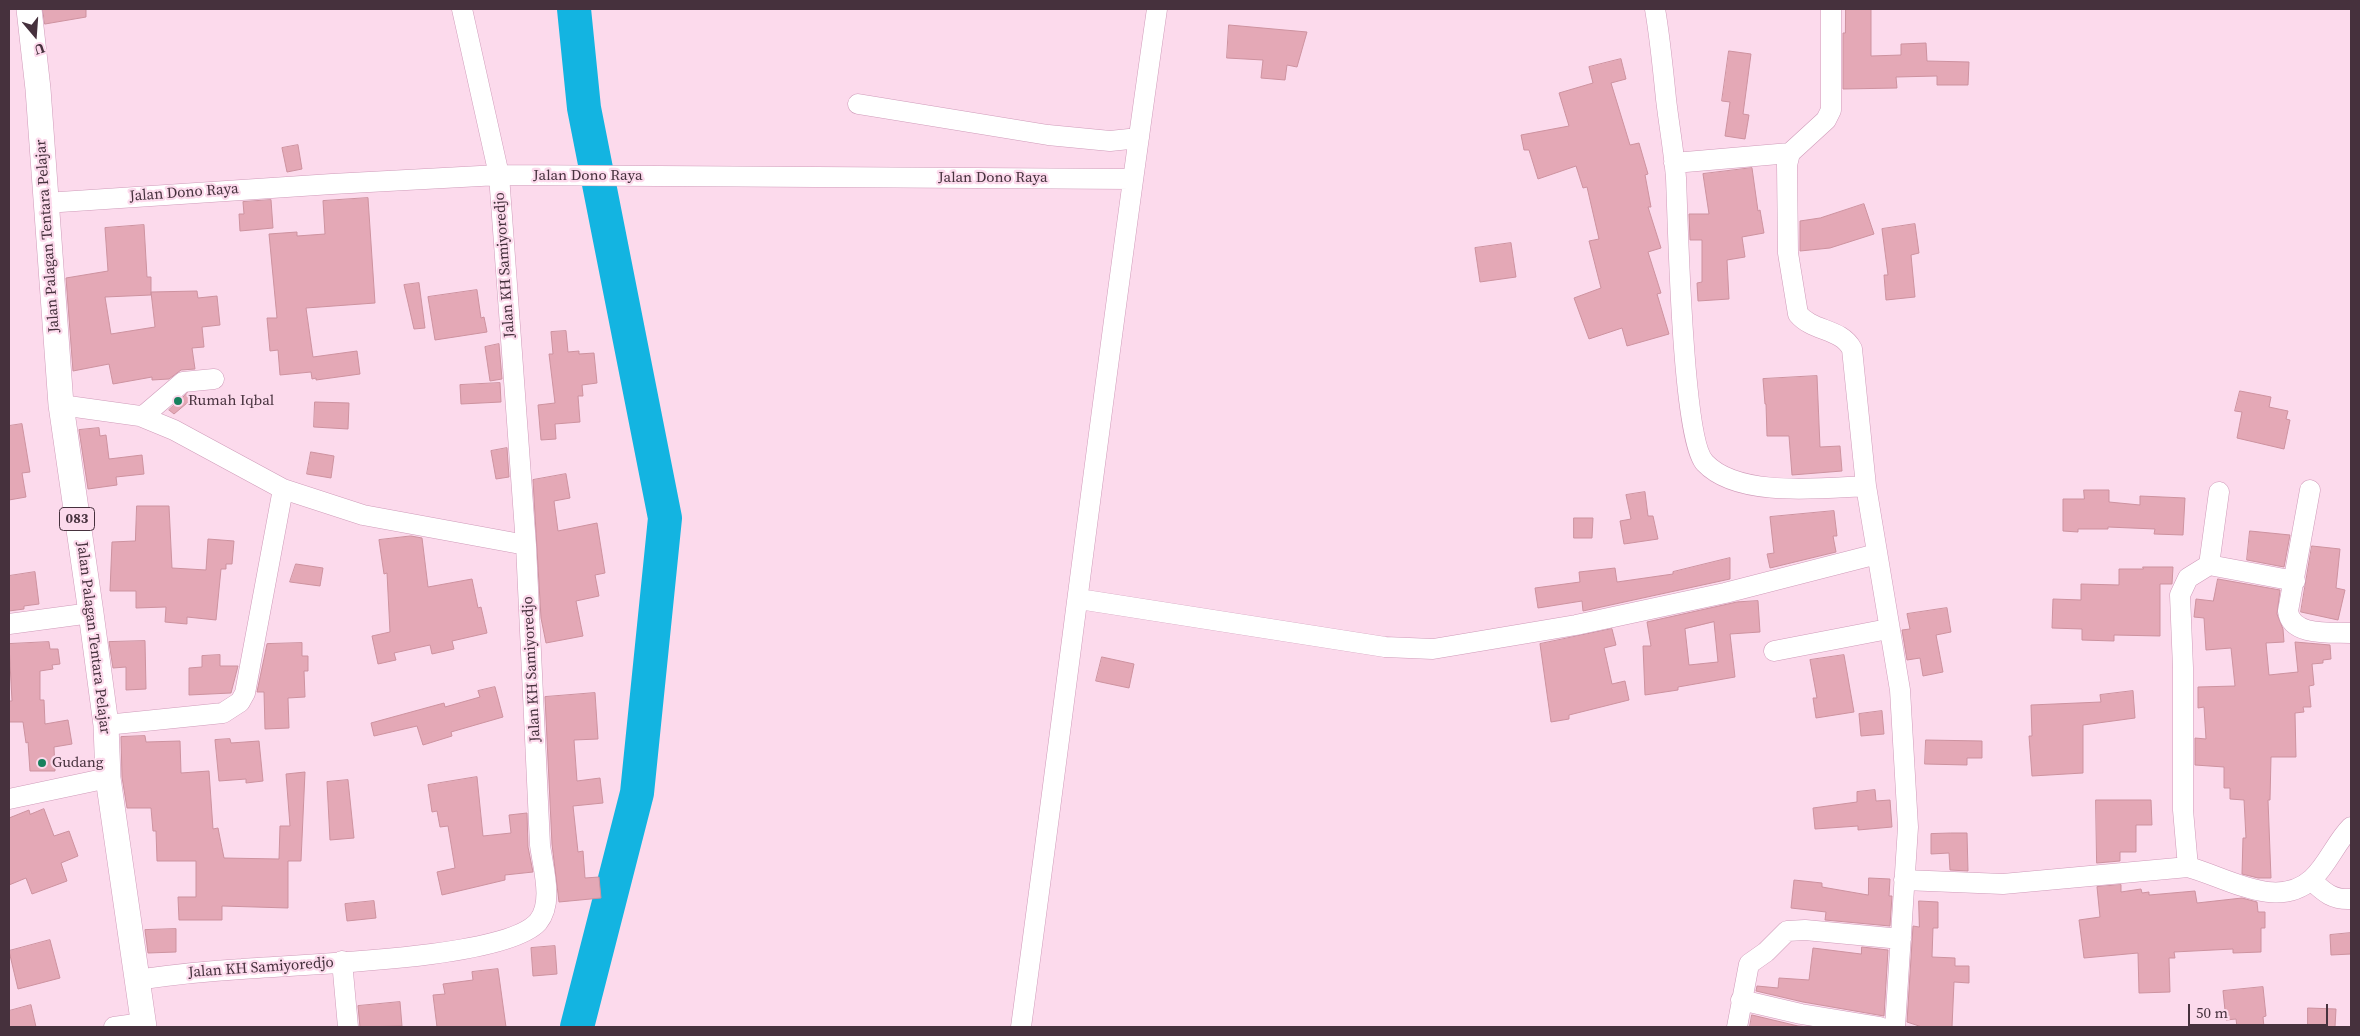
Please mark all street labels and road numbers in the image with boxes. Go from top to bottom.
street label: Jalan Palagan Tentara Pelajar [32,139,64,333]
street label: Jalan Dono Raya [533,167,643,185]
street label: Jalan Dono Raya [938,169,1048,187]
street label: Jalan Dono Raya [129,180,239,206]
street label: Jalan KH Samiyoredjo [491,192,519,338]
road number: 083 [60,508,94,530]
street label: Jalan Palagan Tentara Pelajar [72,541,114,735]
street label: Jalan KH Samiyoredjo [519,596,545,742]
street label: Jalan KH Samiyoredjo [188,954,334,982]

